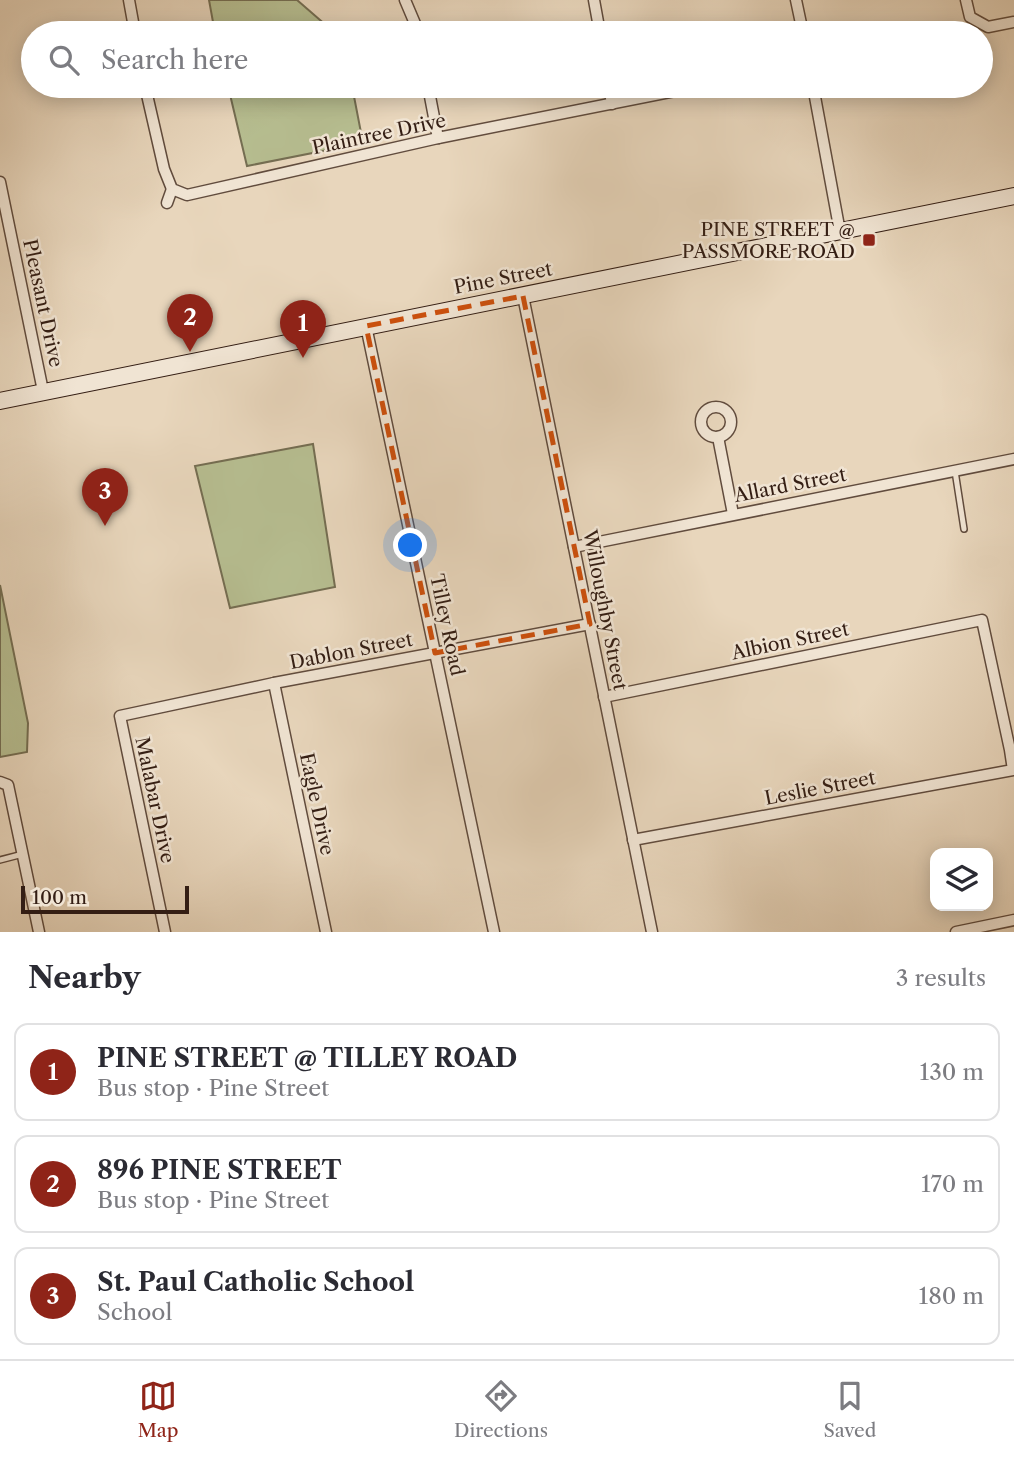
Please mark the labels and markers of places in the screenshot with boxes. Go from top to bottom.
place label: PINE STREET @ PASSMORE ROAD [682,218,855,263]
marker: PINE STREET @ PASSMORE ROAD [861,232,877,248]
pin: 2 [167,294,213,352]
pin: 1 [280,300,326,358]
pin: 3 [82,468,128,526]

